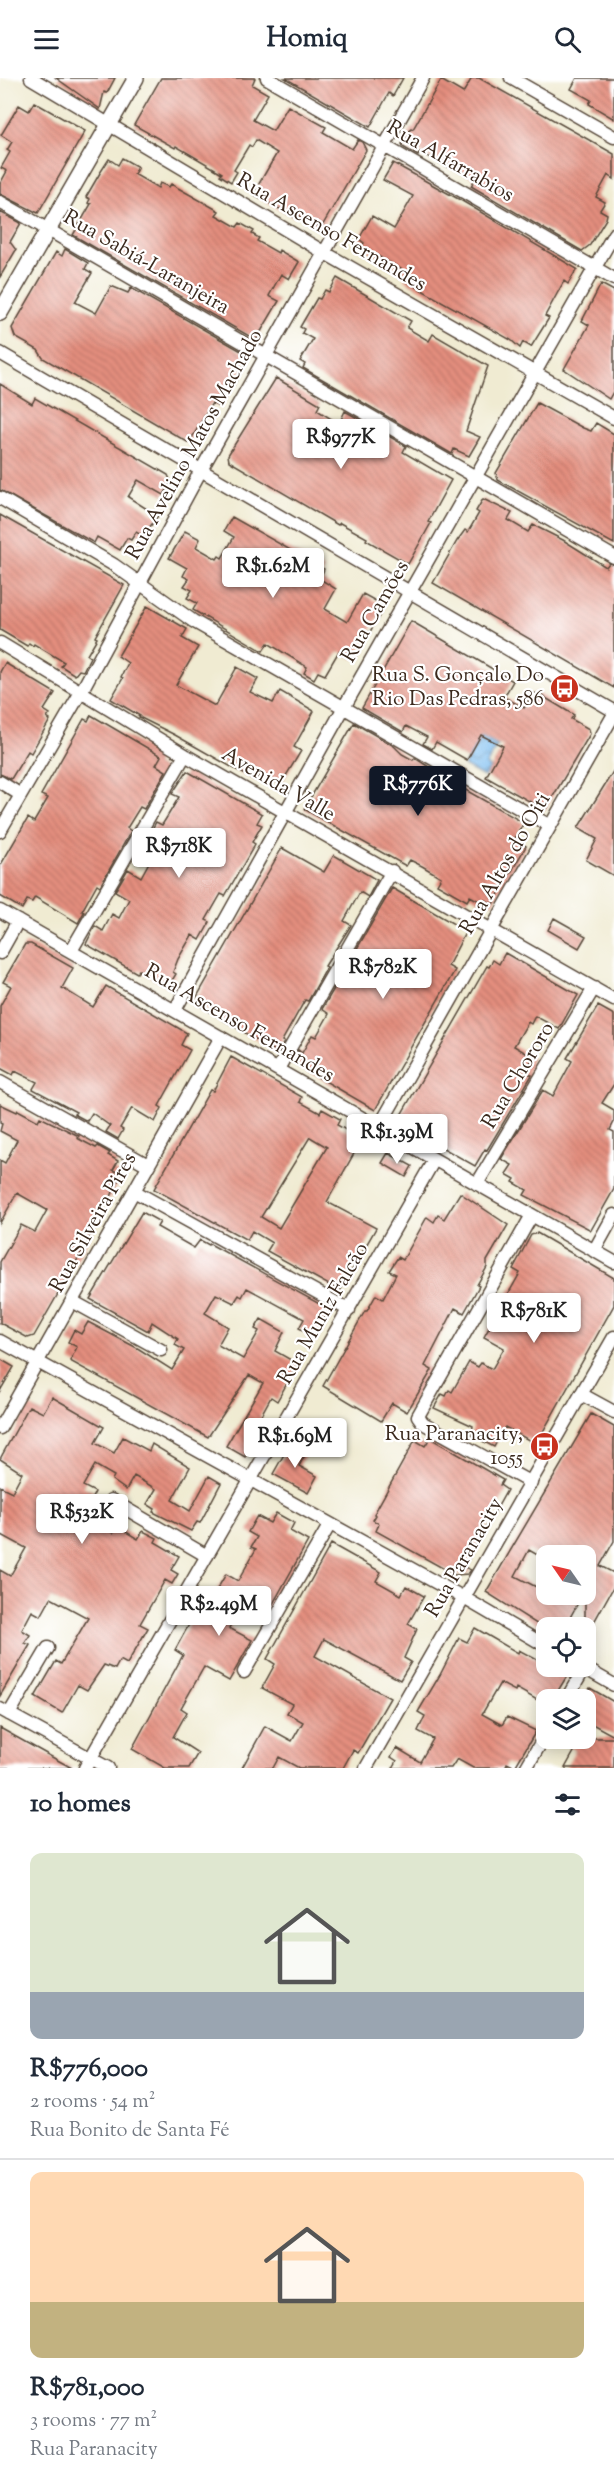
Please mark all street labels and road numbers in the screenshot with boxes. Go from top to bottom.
street label: Rua Alfarrabios [381,113,519,211]
street label: Rua Ascenso Fernandes [230,166,432,300]
street label: Rua Sabiá-Laranjeira [57,203,235,323]
street label: Rua Avelino Matos Machado [119,324,271,566]
street label: Rua Camões [335,555,417,669]
street label: Avenida Valle [215,740,341,830]
street label: Rua Altos do Oiti [453,787,559,941]
street label: Rua Ascenso Fernandes [138,957,340,1091]
street label: Rua Chororo [475,1017,563,1135]
street label: Rua Silveira Pires [43,1147,145,1299]
street label: Rua Muniz Falcão [271,1237,377,1391]
street label: Rua Paranacity [419,1492,512,1624]

